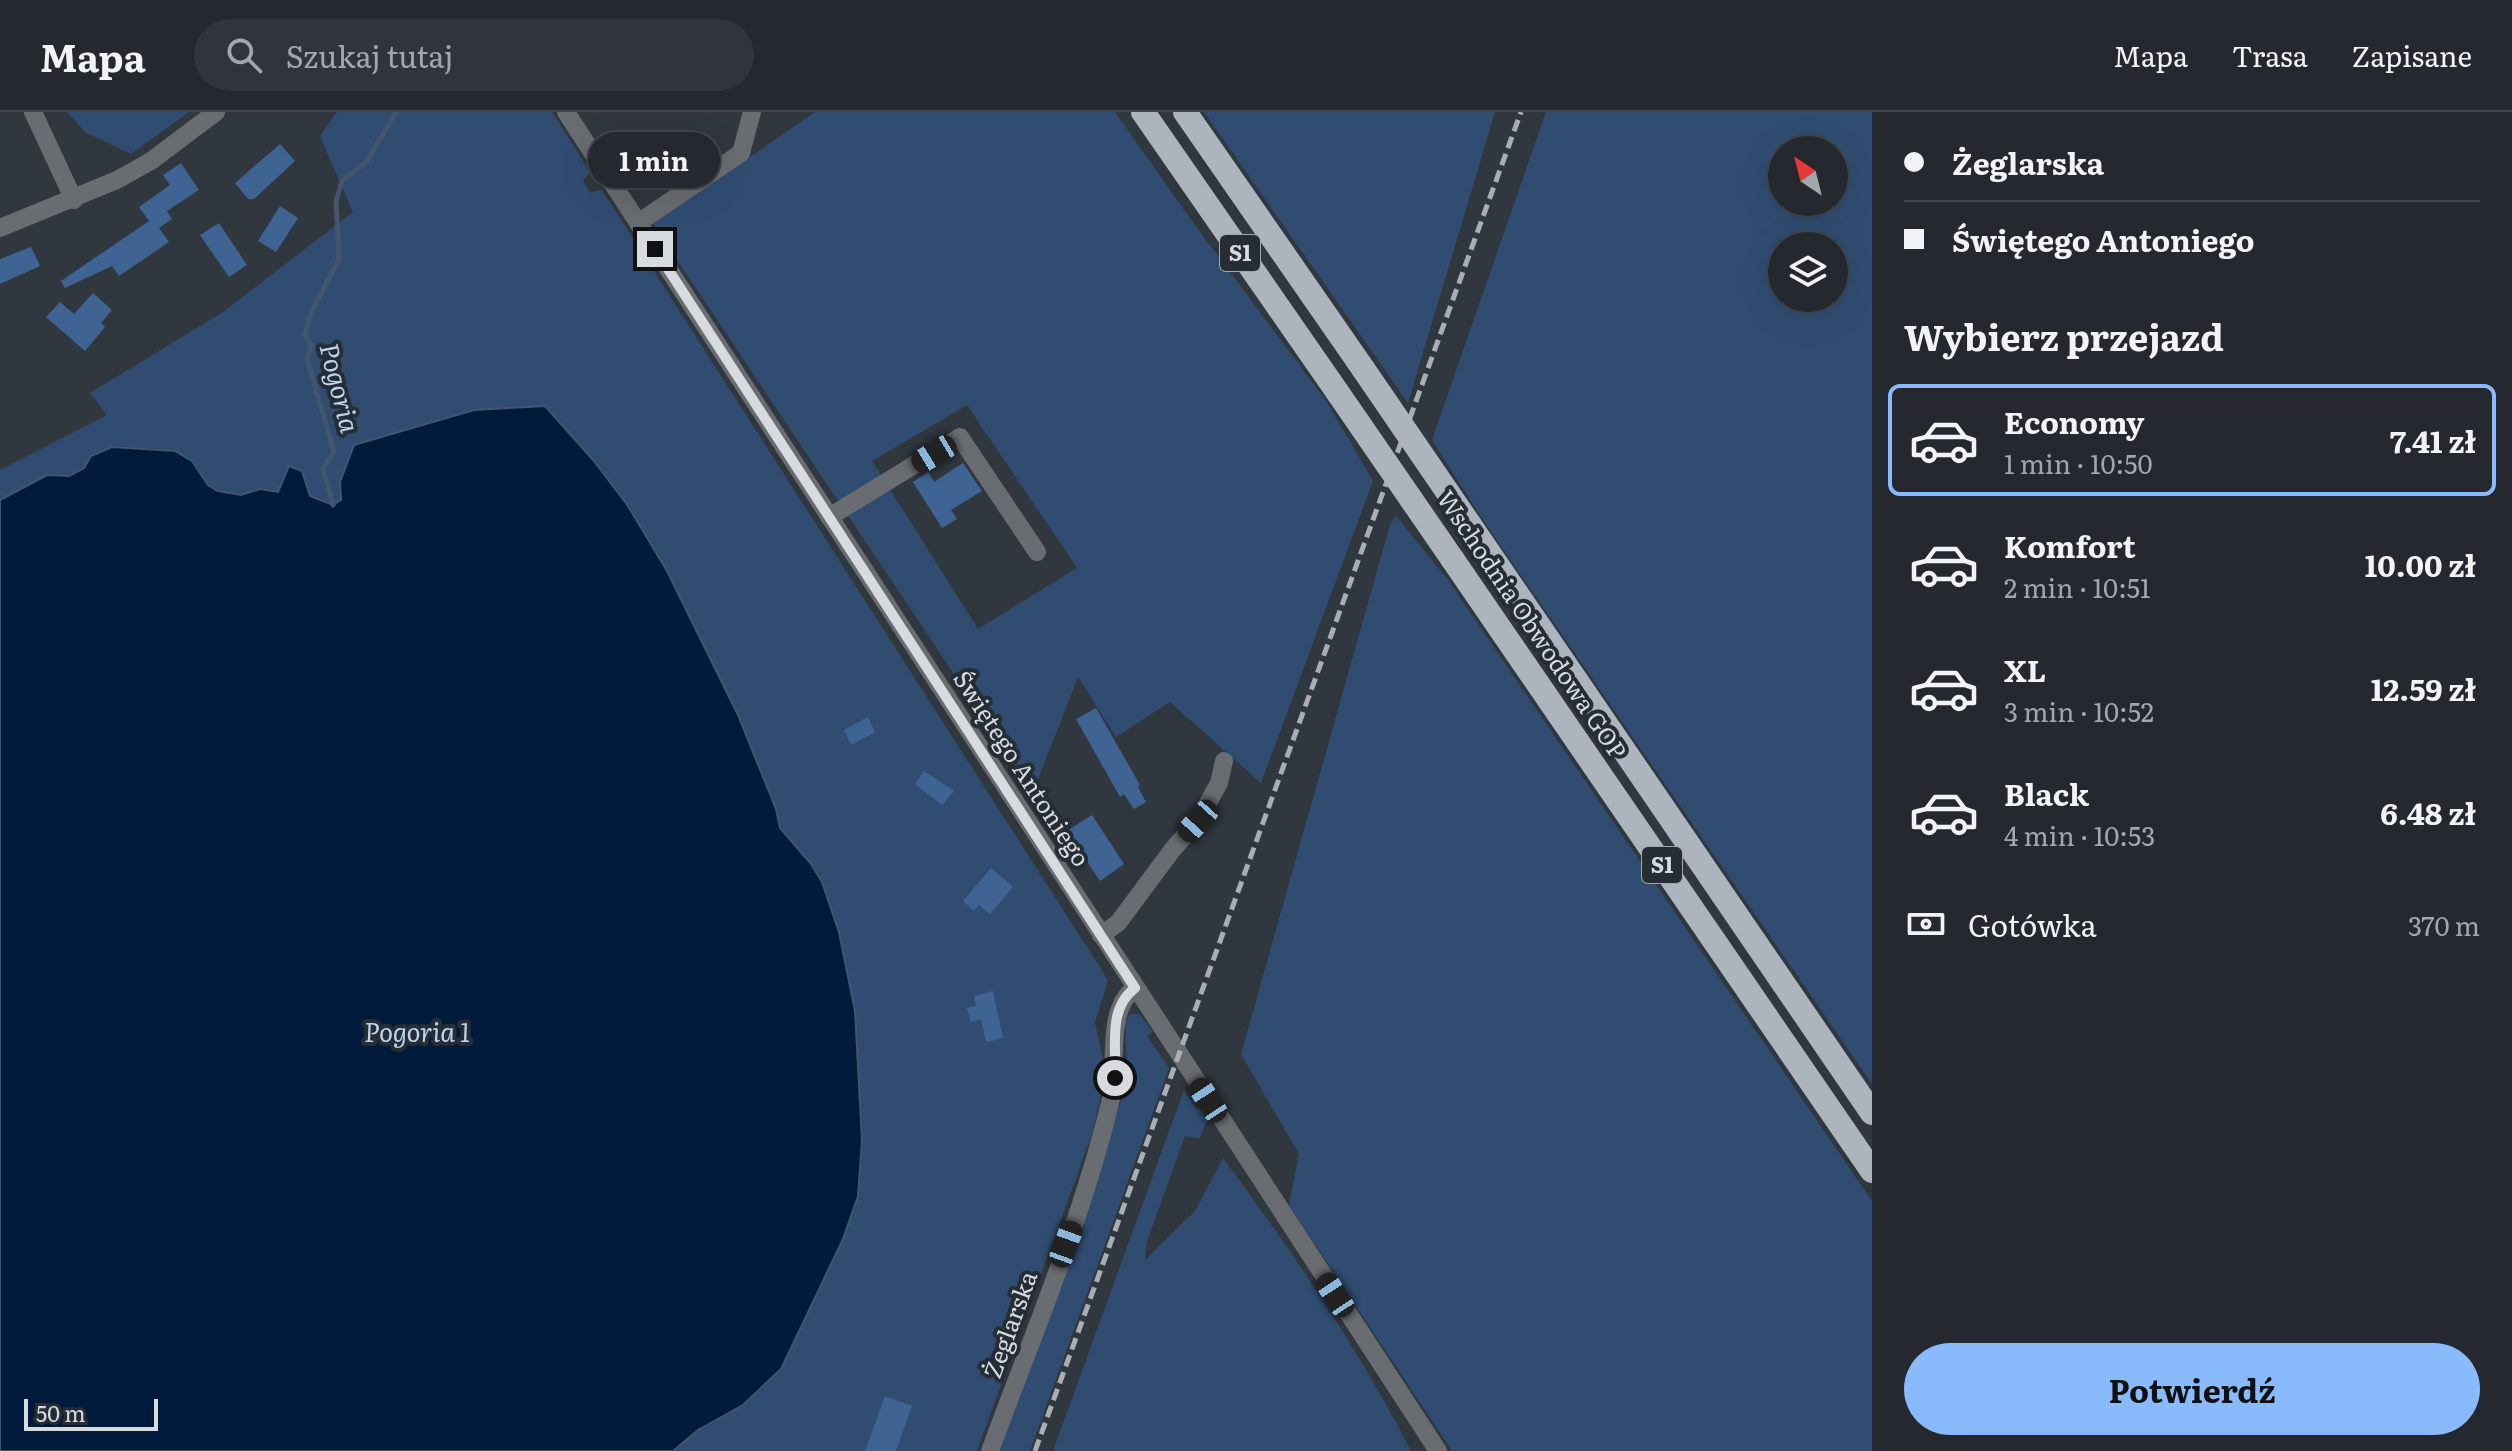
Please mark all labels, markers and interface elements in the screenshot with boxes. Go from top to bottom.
search box [194,19,754,91]
text: Mapa [40,27,146,84]
icon: search [222,33,266,77]
text: Szukaj tutaj [286,33,453,77]
text: Mapa [2113,34,2188,76]
text: Trasa [2232,34,2308,76]
text: Zapisane [2352,34,2472,76]
callout: 1 min [589,133,721,189]
north arrow [1768,136,1848,216]
map controls [1768,136,1848,312]
text: 1 min [619,140,689,179]
text: Żeglarska [1952,140,2104,184]
text: Świętego Antoniego [1952,217,2255,261]
route end [637,231,673,267]
button: layers [1768,232,1848,312]
road number: S1 [1220,235,1260,271]
text: Wybierz przejazd [1904,309,2224,362]
water label: Pogoria [311,338,371,436]
text: Economy [2004,399,2144,443]
icon: car [1908,404,1980,476]
text: 7.41 zł [2390,418,2476,462]
car [907,431,961,477]
text: 1 min · 10:50 [2004,443,2152,482]
street label: Wschodnia Obwodowa GOP [1430,482,1636,765]
text: Komfort [2004,523,2136,567]
icon: car [1908,528,1980,600]
text: 10.00 zł [2365,542,2476,586]
text: 2 min · 10:51 [2004,567,2151,606]
text: XL [2004,647,2046,691]
icon: car [1908,652,1980,724]
street label: Świętego Antoniego [946,663,1100,873]
text: 12.59 zł [2371,666,2476,710]
text: 3 min · 10:52 [2004,691,2154,730]
text: Black [2004,771,2089,815]
icon: car [1908,776,1980,848]
text: 6.48 zł [2380,790,2476,834]
car [1173,795,1223,847]
text: 4 min · 10:53 [2004,815,2155,854]
road number: S1 [1642,847,1682,883]
icon: cash [1904,902,1948,946]
text: Gotówka [1968,902,2097,946]
text: 370 m [2408,905,2480,944]
water label: Pogoria 1 [364,1011,470,1050]
route start [1097,1060,1133,1096]
car [1185,1073,1231,1127]
car [1047,1217,1085,1271]
street label: Żeglarska [973,1266,1044,1383]
car [1312,1268,1358,1322]
button: Potwierdź [1904,1343,2480,1435]
scale bar [24,1395,158,1431]
text: 50 m [36,1396,86,1429]

